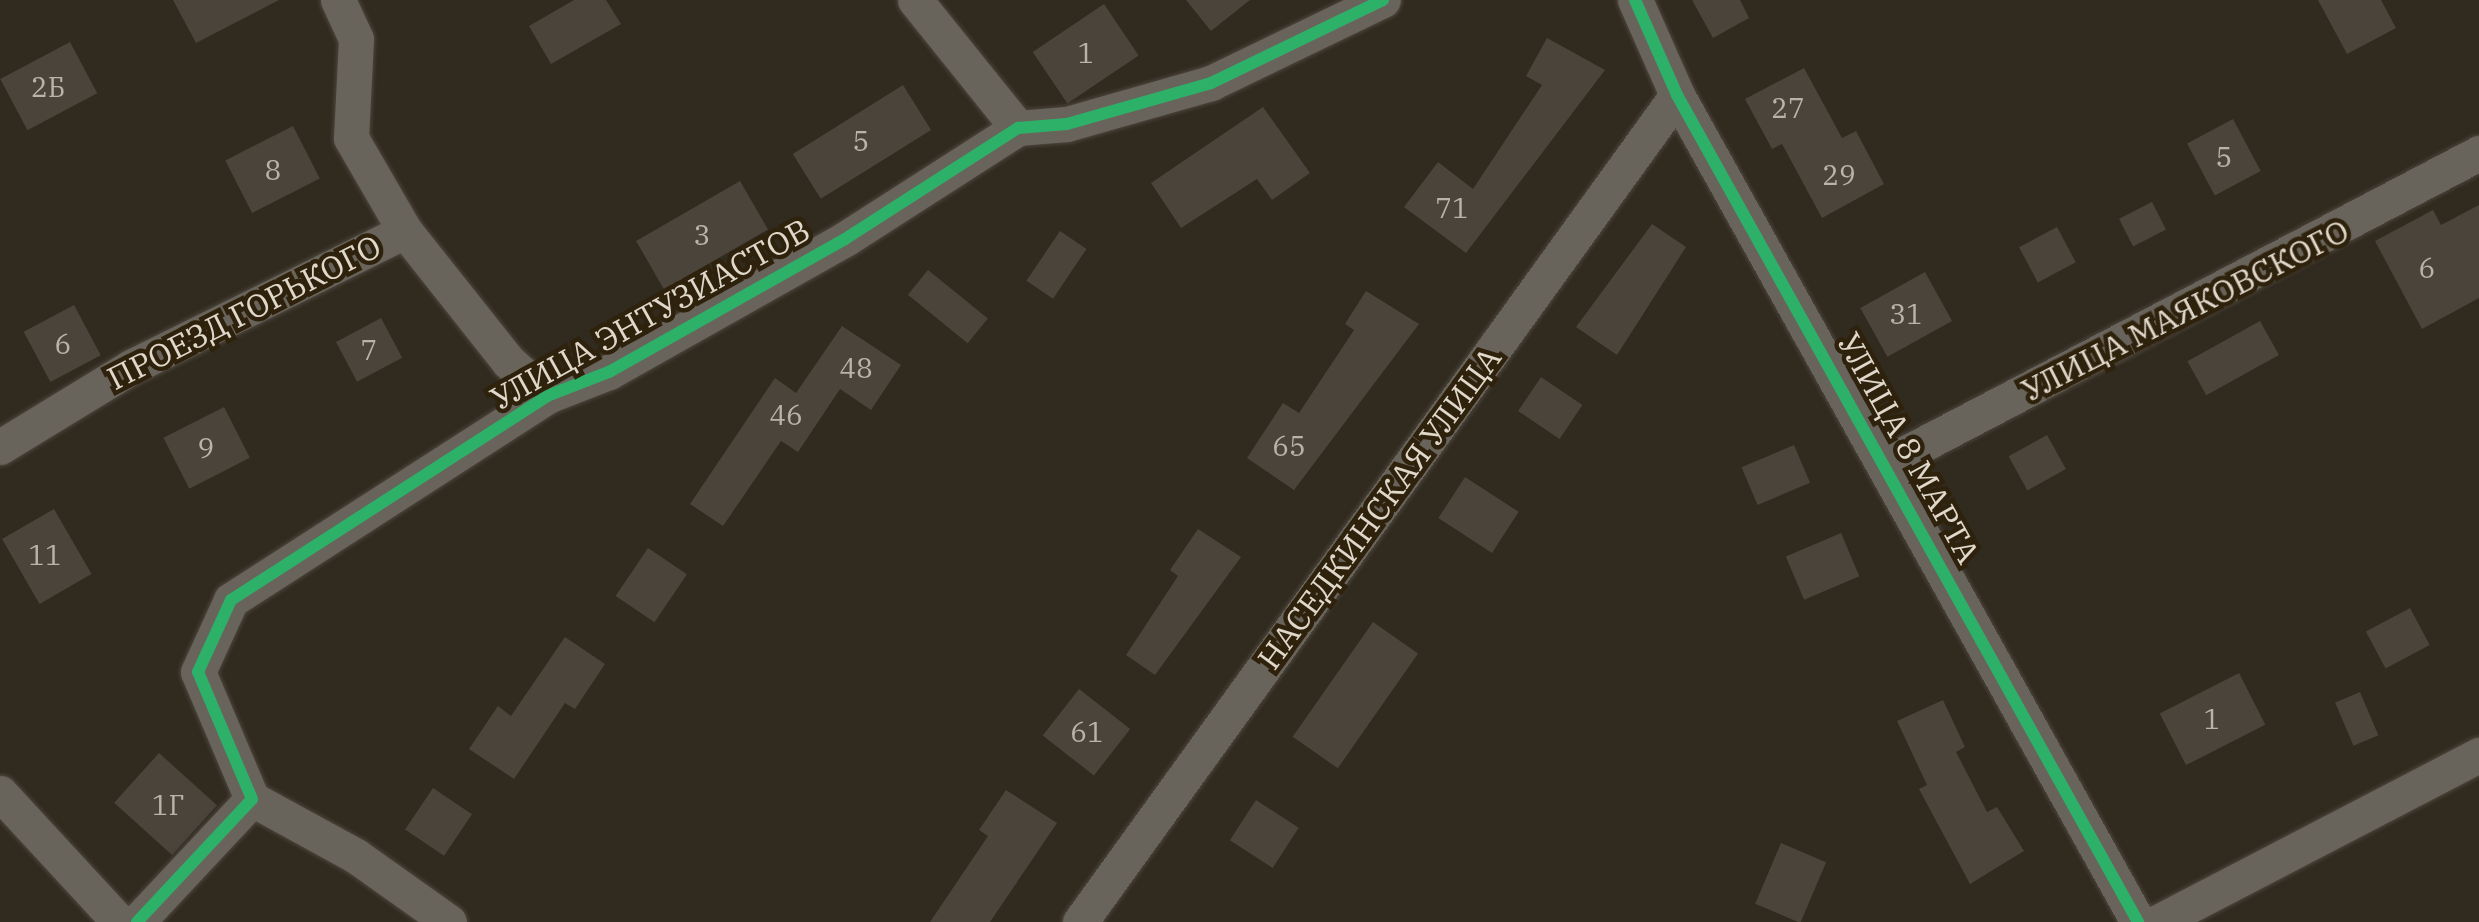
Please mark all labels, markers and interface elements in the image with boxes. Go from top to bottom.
house number: 1 [1078,36,1094,70]
house number: 2Б [31,70,65,104]
house number: 27 [1771,91,1805,125]
house number: 5 [853,124,869,158]
house number: 5 [2216,140,2232,174]
house number: 8 [265,153,281,187]
house number: 29 [1822,158,1856,192]
house number: 71 [1435,191,1469,225]
street label: УЛИЦА ЭНТУЗИАСТОВ [484,210,816,418]
street label: УЛИЦА МАЯКОВСКОГО [2015,211,2355,409]
house number: 3 [694,218,710,252]
street label: ПРОЕЗД ГОРЬКОГО [101,226,387,398]
house number: 6 [2419,251,2435,285]
house number: 31 [1889,297,1923,331]
street label: УЛИЦА 8 МАРТА [1830,326,1988,570]
house number: 6 [55,327,71,361]
house number: 7 [361,333,377,367]
street label: НАСЕДКИНСКАЯ УЛИЦА [1249,340,1509,676]
house number: 48 [839,351,873,385]
house number: 46 [769,398,803,432]
house number: 65 [1272,429,1306,463]
house number: 9 [198,431,214,465]
house number: 11 [28,538,62,572]
house number: 1 [2204,702,2220,736]
house number: 61 [1070,715,1104,749]
house number: 1Г [152,788,184,822]

